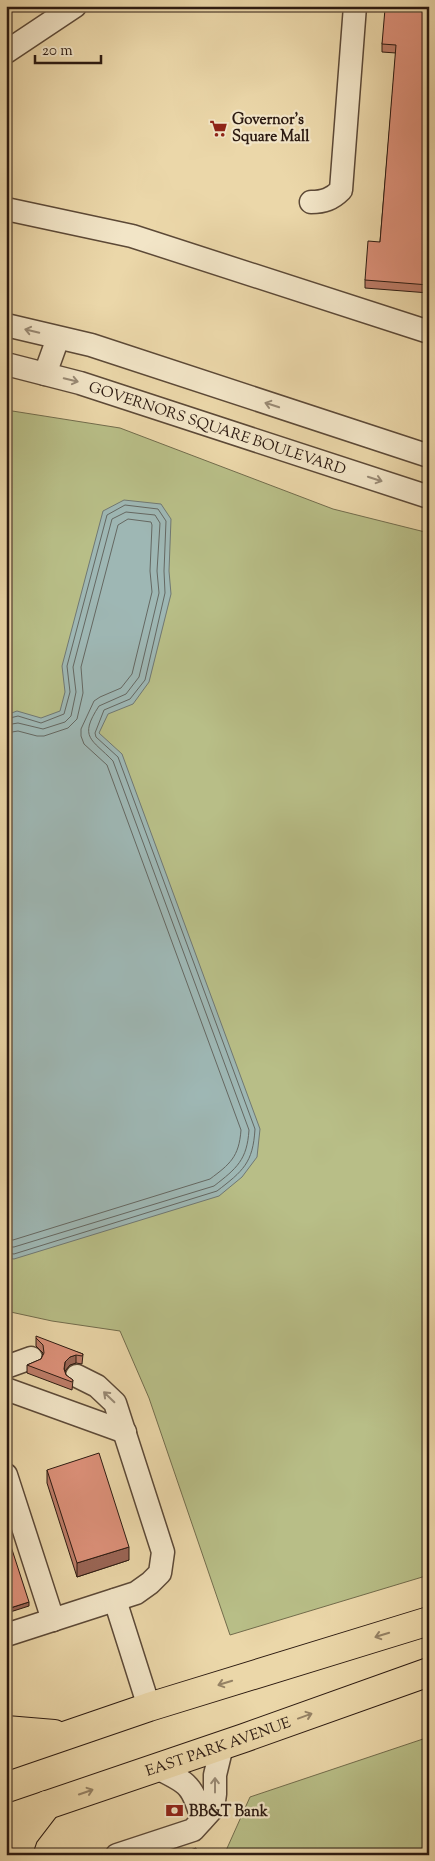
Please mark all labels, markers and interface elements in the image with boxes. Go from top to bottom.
scale bar [35,32,101,64]
text: 20 m [42,41,73,62]
place label: Governor's Square Mall [232,110,310,148]
supermarket icon: Governor's Square Mall [208,118,228,138]
one-way arrow [25,326,41,335]
one-way arrow [62,376,78,385]
street label: GOVERNORS SQUARE BOULEVARD [86,377,349,481]
one-way arrow [265,400,281,409]
one-way arrow [366,475,382,485]
one-way arrow [103,1391,115,1403]
one-way arrow [374,1631,390,1641]
one-way arrow [218,1679,234,1688]
one-way arrow [297,1711,313,1720]
street label: EAST PARK AVENUE [143,1713,294,1783]
one-way arrow [210,1777,220,1794]
one-way arrow [77,1787,93,1796]
bank icon: BB&T Bank [165,1801,185,1821]
place label: BB&T Bank [189,1802,269,1823]

